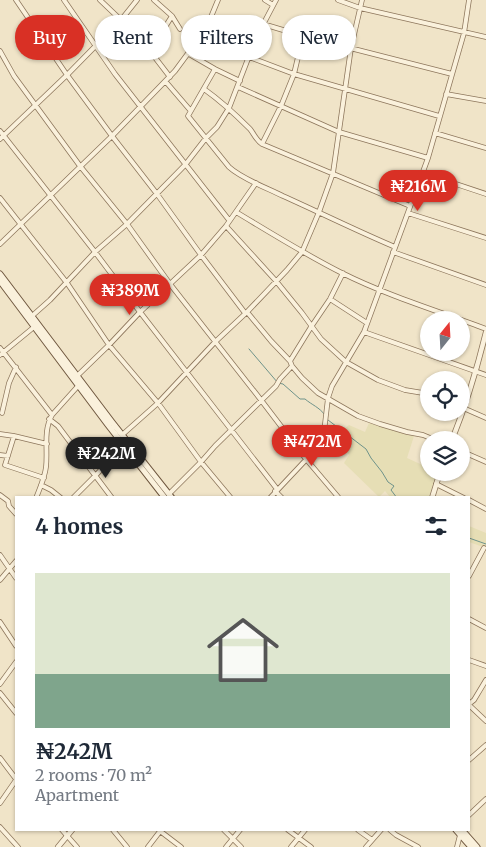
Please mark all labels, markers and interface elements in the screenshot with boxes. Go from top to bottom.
chip: Buy [15,15,85,60]
chip: Rent [95,15,171,60]
chip: Filters [181,15,272,60]
chip: New [282,15,356,60]
pin: ₦216M [383,170,453,212]
text: ₦216M [390,176,446,196]
pin: ₦389M [95,274,165,316]
text: ₦389M [101,280,159,300]
north arrow [420,311,470,361]
map controls [420,311,470,481]
button: locate [420,371,470,421]
pin: ₦472M [277,424,347,467]
text: ₦472M [283,431,341,451]
button: layers [420,431,470,481]
pin: ₦242M [71,436,141,479]
text: ₦242M [77,443,136,463]
icon: filters [422,512,450,540]
text: 4 homes [35,513,123,540]
icon: home [198,605,288,695]
text: ₦242M [35,738,112,765]
text: 2 rooms · 70 m² [35,765,152,785]
text: Apartment [35,785,119,805]

